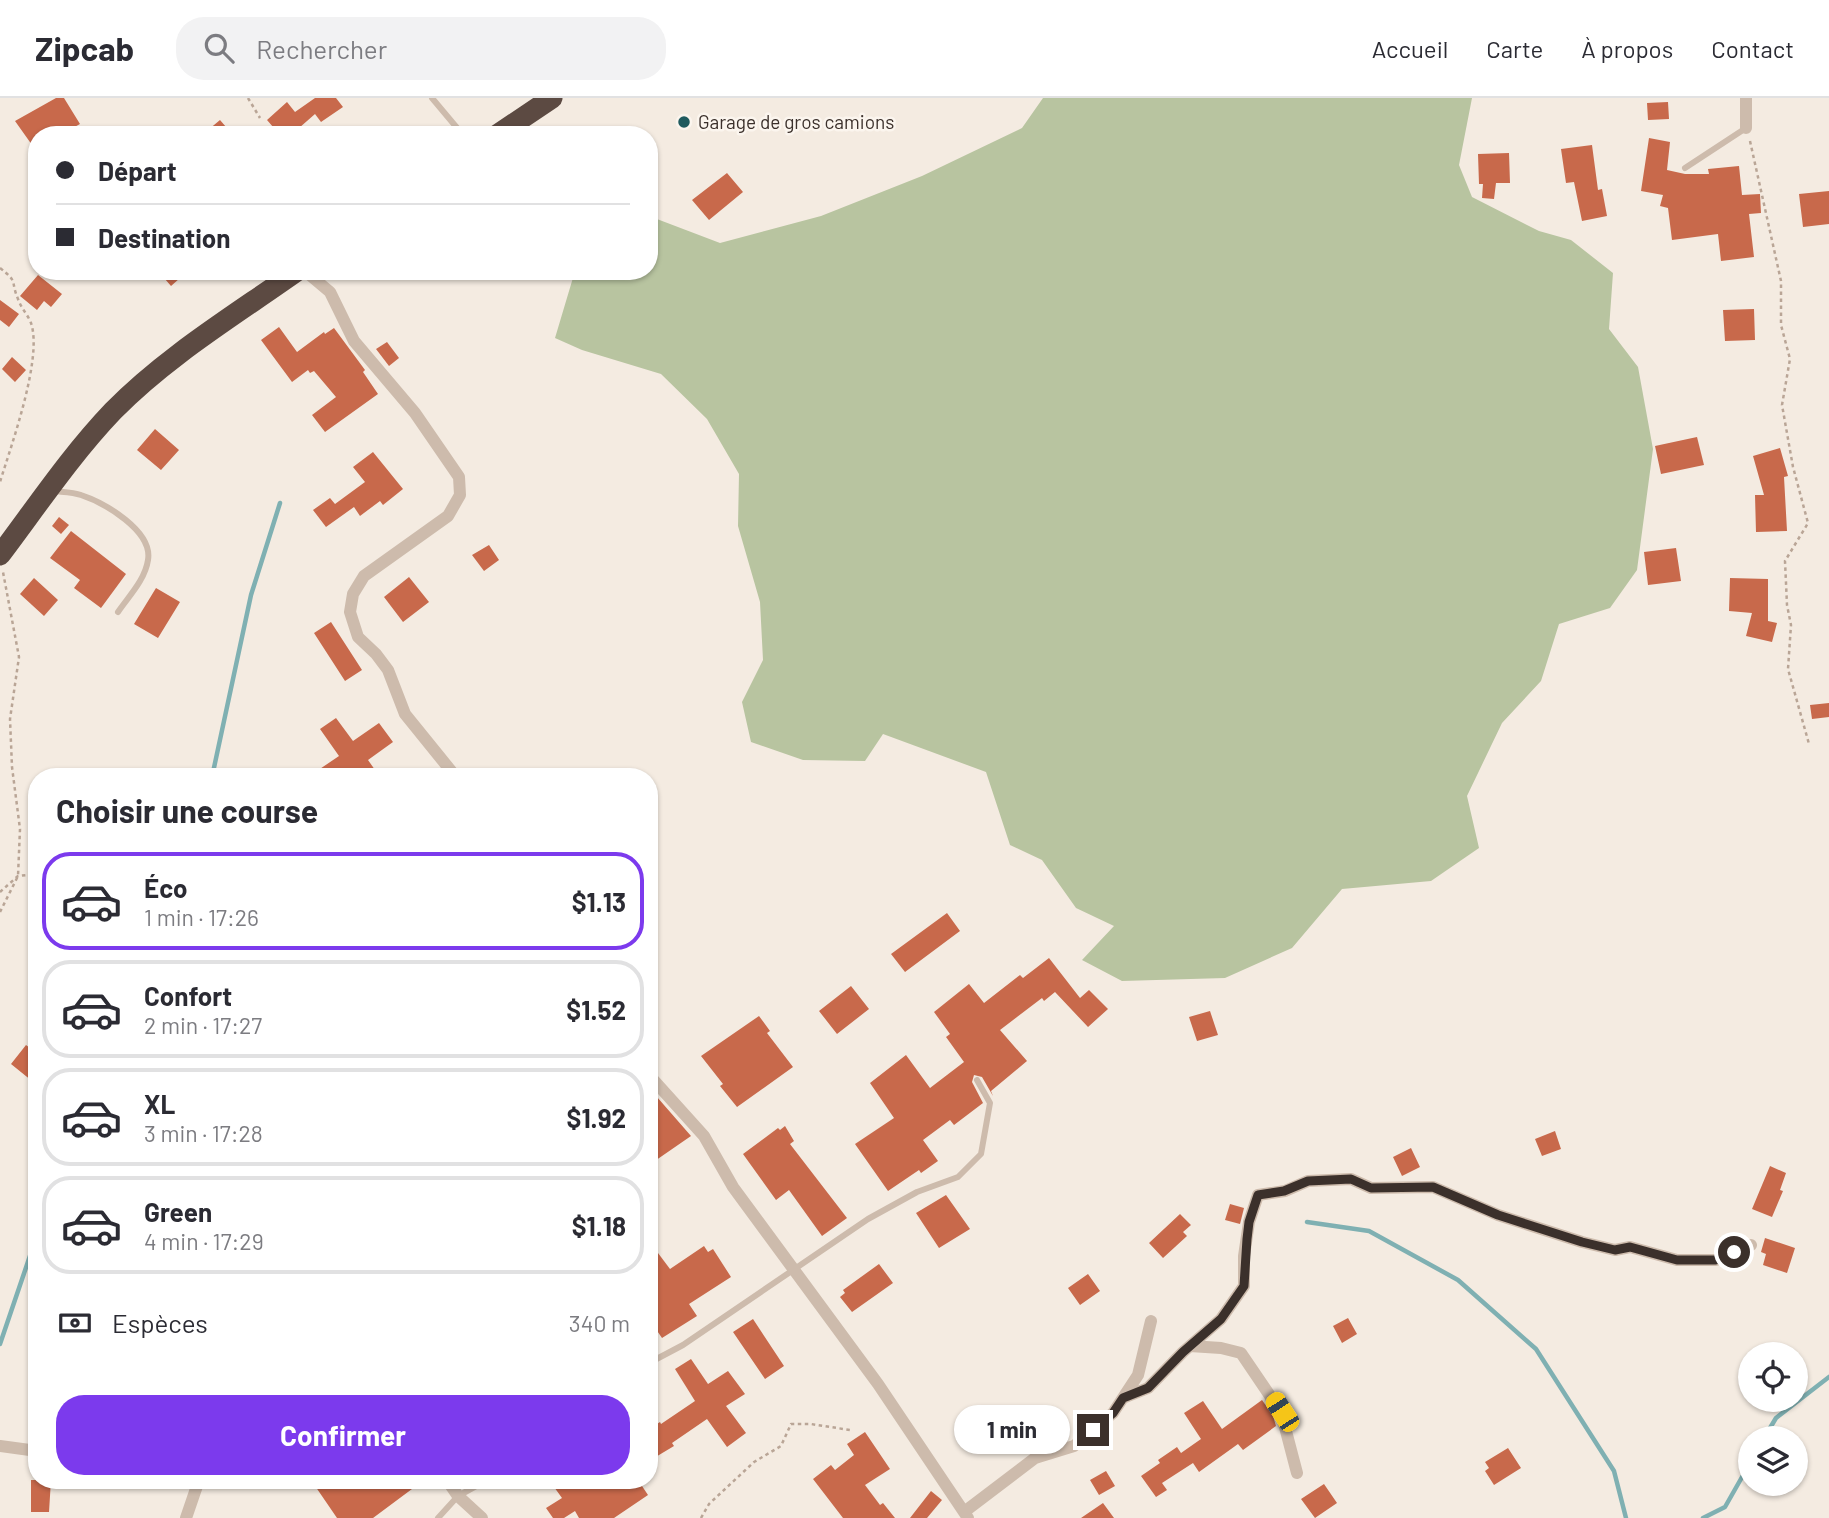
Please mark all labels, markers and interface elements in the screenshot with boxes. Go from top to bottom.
search box [176,17,666,80]
text: Zipcab [35,28,134,68]
icon: search [200,29,238,67]
text: Rechercher [256,33,387,64]
text: Accueil [1372,34,1448,63]
text: Carte [1486,34,1543,63]
text: À propos [1581,34,1673,63]
text: Contact [1711,34,1794,63]
place label: Garage de gros camions [698,110,894,133]
marker: Garage de gros camions [676,114,692,130]
text: Départ [98,155,177,186]
text: Destination [98,222,231,253]
text: Choisir une course [56,791,318,829]
icon: car [60,870,123,933]
text: Éco [144,872,187,903]
text: $1.13 [572,886,626,917]
text: 1 min · 17:26 [144,903,259,931]
icon: car [60,978,123,1041]
text: Confort [144,980,232,1011]
text: $1.52 [566,994,626,1025]
text: 2 min · 17:27 [144,1011,262,1039]
icon: car [60,1086,123,1149]
text: XL [144,1088,175,1119]
text: $1.92 [567,1102,626,1133]
text: 3 min · 17:28 [144,1119,263,1147]
icon: car [60,1194,123,1257]
text: Green [144,1196,212,1227]
text: $1.18 [572,1210,626,1241]
text: 4 min · 17:29 [144,1227,264,1255]
route start [1718,1236,1750,1268]
icon: cash [56,1304,94,1342]
text: Espèces [112,1307,208,1338]
text: 340 m [569,1309,630,1337]
map controls [1738,1342,1808,1496]
button: locate [1738,1342,1808,1412]
car [1262,1389,1303,1435]
button: Confirmer [56,1395,630,1475]
callout: 1 min [953,1406,1068,1454]
route end [1077,1414,1109,1446]
text: 1 min [987,1415,1037,1443]
button: layers [1738,1426,1808,1496]

